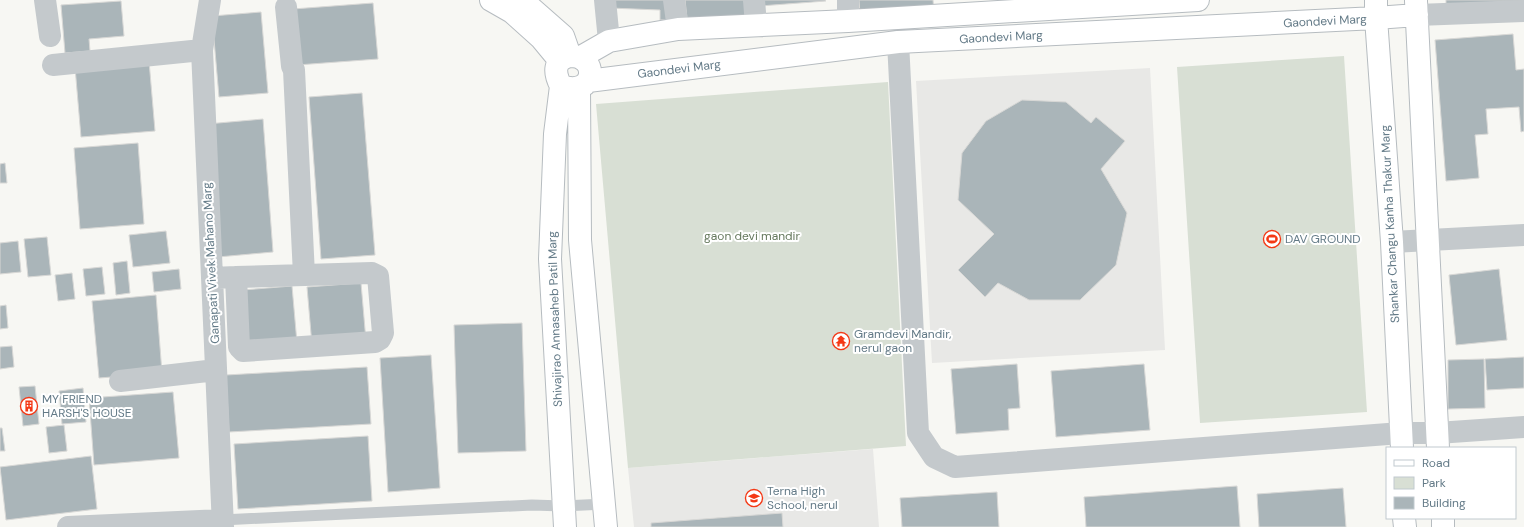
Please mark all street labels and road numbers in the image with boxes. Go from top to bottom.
street label: Gaondevi Marg [1283,11,1368,31]
street label: Gaondevi Marg [959,27,1044,47]
street label: Gaondevi Marg [636,56,722,82]
street label: Shankar Changu Kanha Thakur Marg [1377,124,1403,323]
street label: Ganapati Vivek Mahano Marg [199,182,223,344]
street label: Shivajirao Annasaheb Patil Marg [544,231,566,407]

